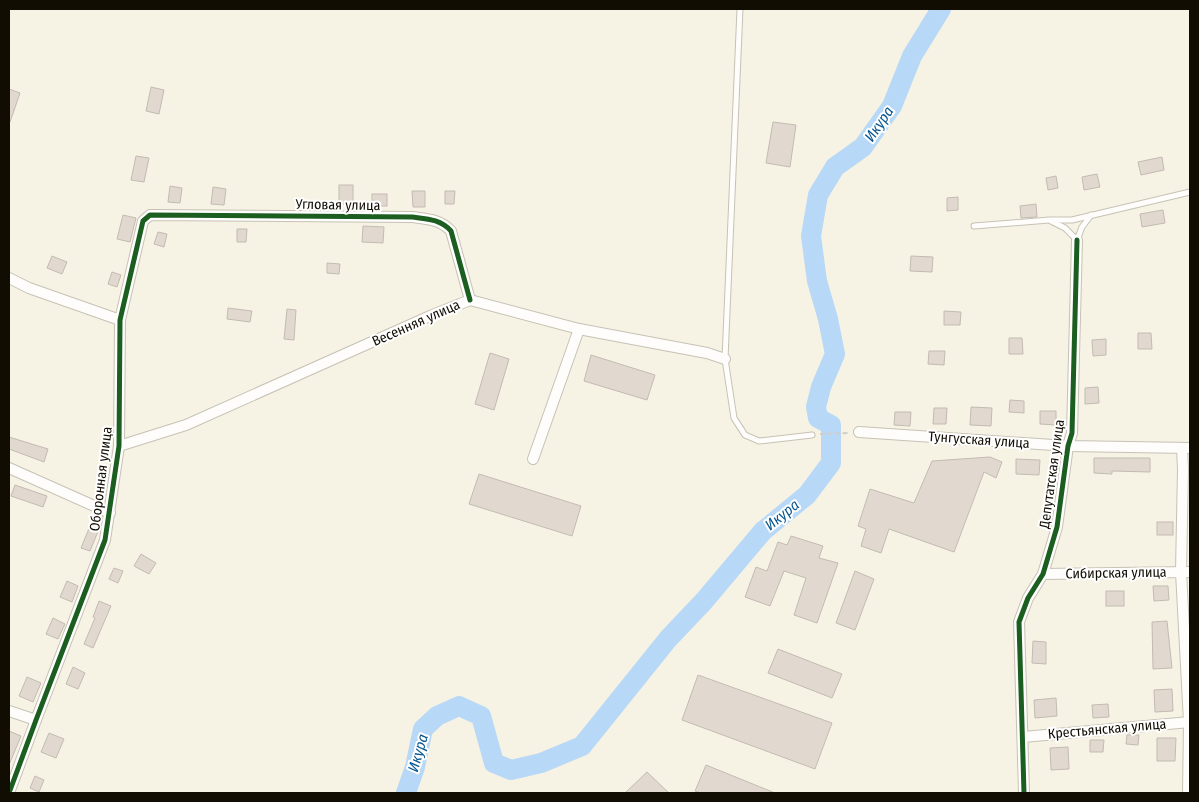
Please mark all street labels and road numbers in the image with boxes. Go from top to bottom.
street label: Угловая улица [294,196,381,214]
street label: Весенняя улица [369,296,463,350]
street label: Депутатская улица [1036,418,1068,531]
street label: Оборонная улица [86,426,116,532]
street label: Тунгусская улица [928,428,1030,452]
street label: Сибирская улица [1065,564,1167,582]
street label: Крестьянская улица [1047,715,1167,743]

